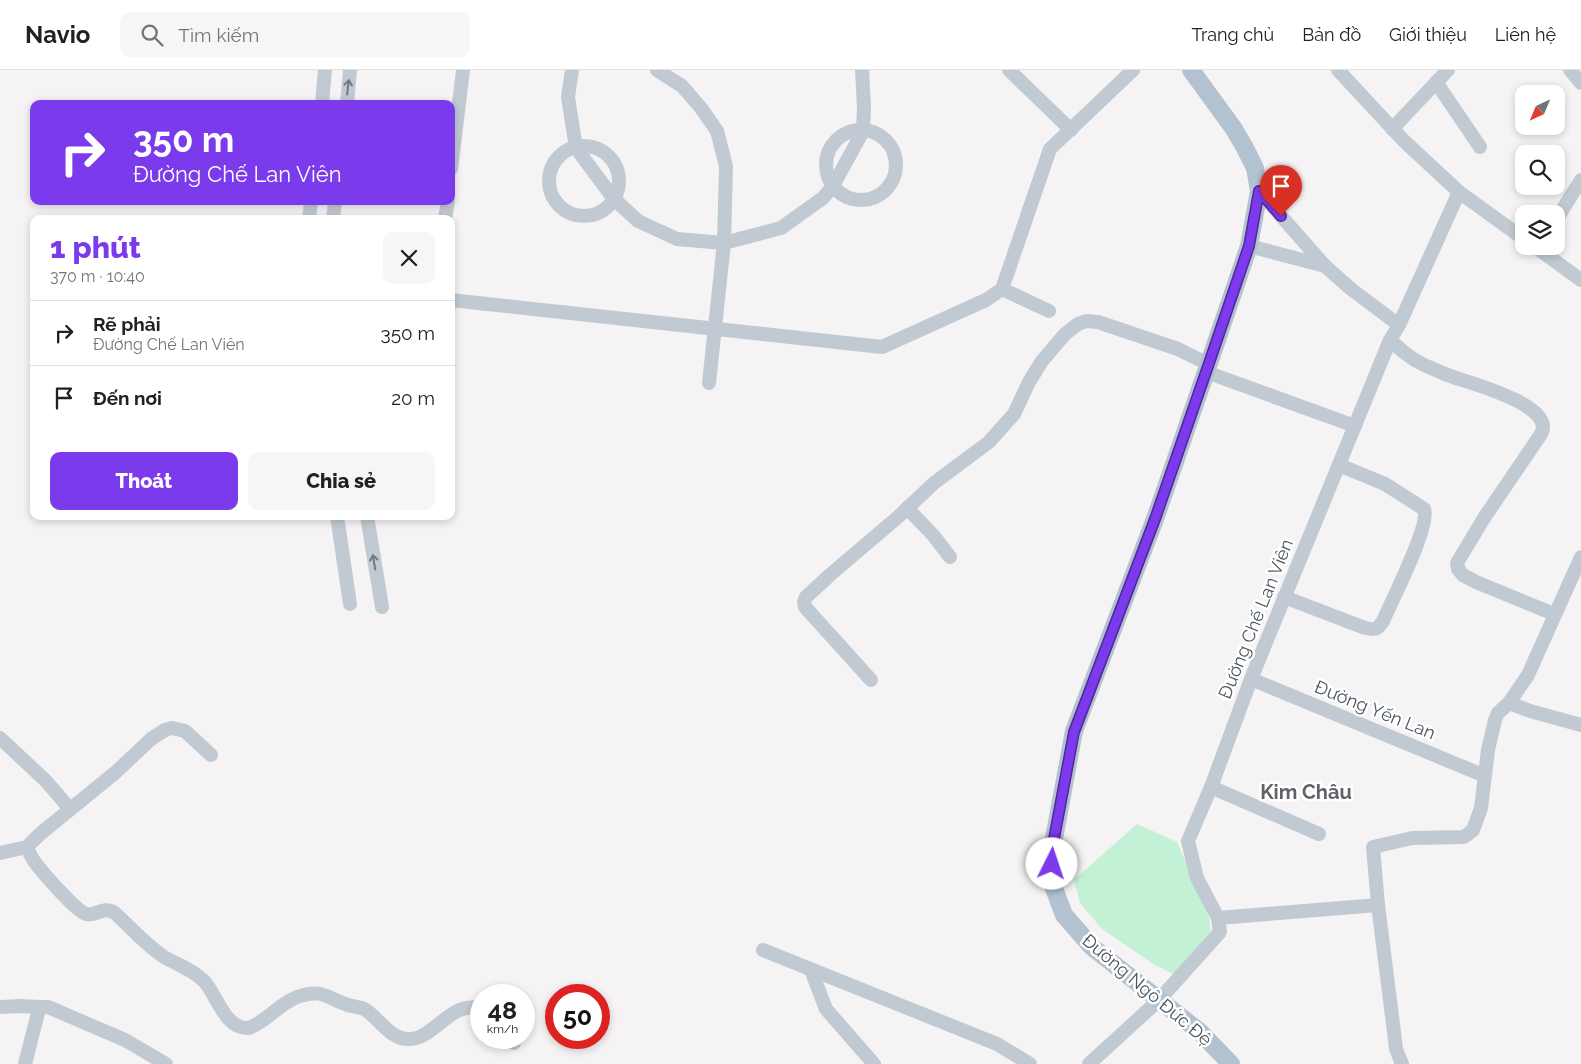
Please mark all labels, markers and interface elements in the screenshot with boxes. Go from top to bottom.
search box [120,12,470,57]
text: Navio [25,20,90,49]
icon: search [138,21,166,49]
text: Tìm kiếm [178,24,259,46]
text: Trang chủ [1192,24,1274,45]
text: Bản đồ [1302,24,1361,45]
text: Giới thiệu [1389,24,1467,45]
text: Liên hệ [1495,24,1556,45]
one-way arrow [343,79,353,95]
north arrow [1515,85,1565,135]
map controls [1515,85,1565,255]
text: 350 m [133,119,234,160]
icon: right [50,120,115,185]
button: search [1515,145,1565,195]
text: Đường Chế Lan Viên [133,161,341,187]
pin [1260,165,1302,216]
icon: arrive [1267,172,1295,200]
button: layers [1515,205,1565,255]
text: 1 phút [50,230,141,265]
button: close [383,232,435,284]
text: 370 m · 10:40 [50,267,145,286]
text: Rẽ phải [93,313,161,335]
icon: right [50,319,78,347]
text: 350 m [381,322,435,344]
text: Đường Chế Lan Viên [93,335,245,354]
icon: arrive [50,384,78,412]
text: Đến nơi [93,387,162,409]
text: 20 m [391,387,435,409]
button: Thoát [50,452,238,510]
button: Chia sẻ [248,452,435,510]
street label: Đường Chế Lan Viên [1214,536,1297,702]
one-way arrow [369,554,379,570]
street label: Đường Yến Lan [1312,676,1439,743]
district label: Kim Châu [1260,780,1352,804]
position arrow [1025,837,1077,889]
street label: Đường Ngô Đức Đệ [1078,929,1217,1050]
speed limit sign: 50 [545,984,610,1049]
text: 48 [488,995,517,1025]
text: km/h [487,1022,518,1036]

